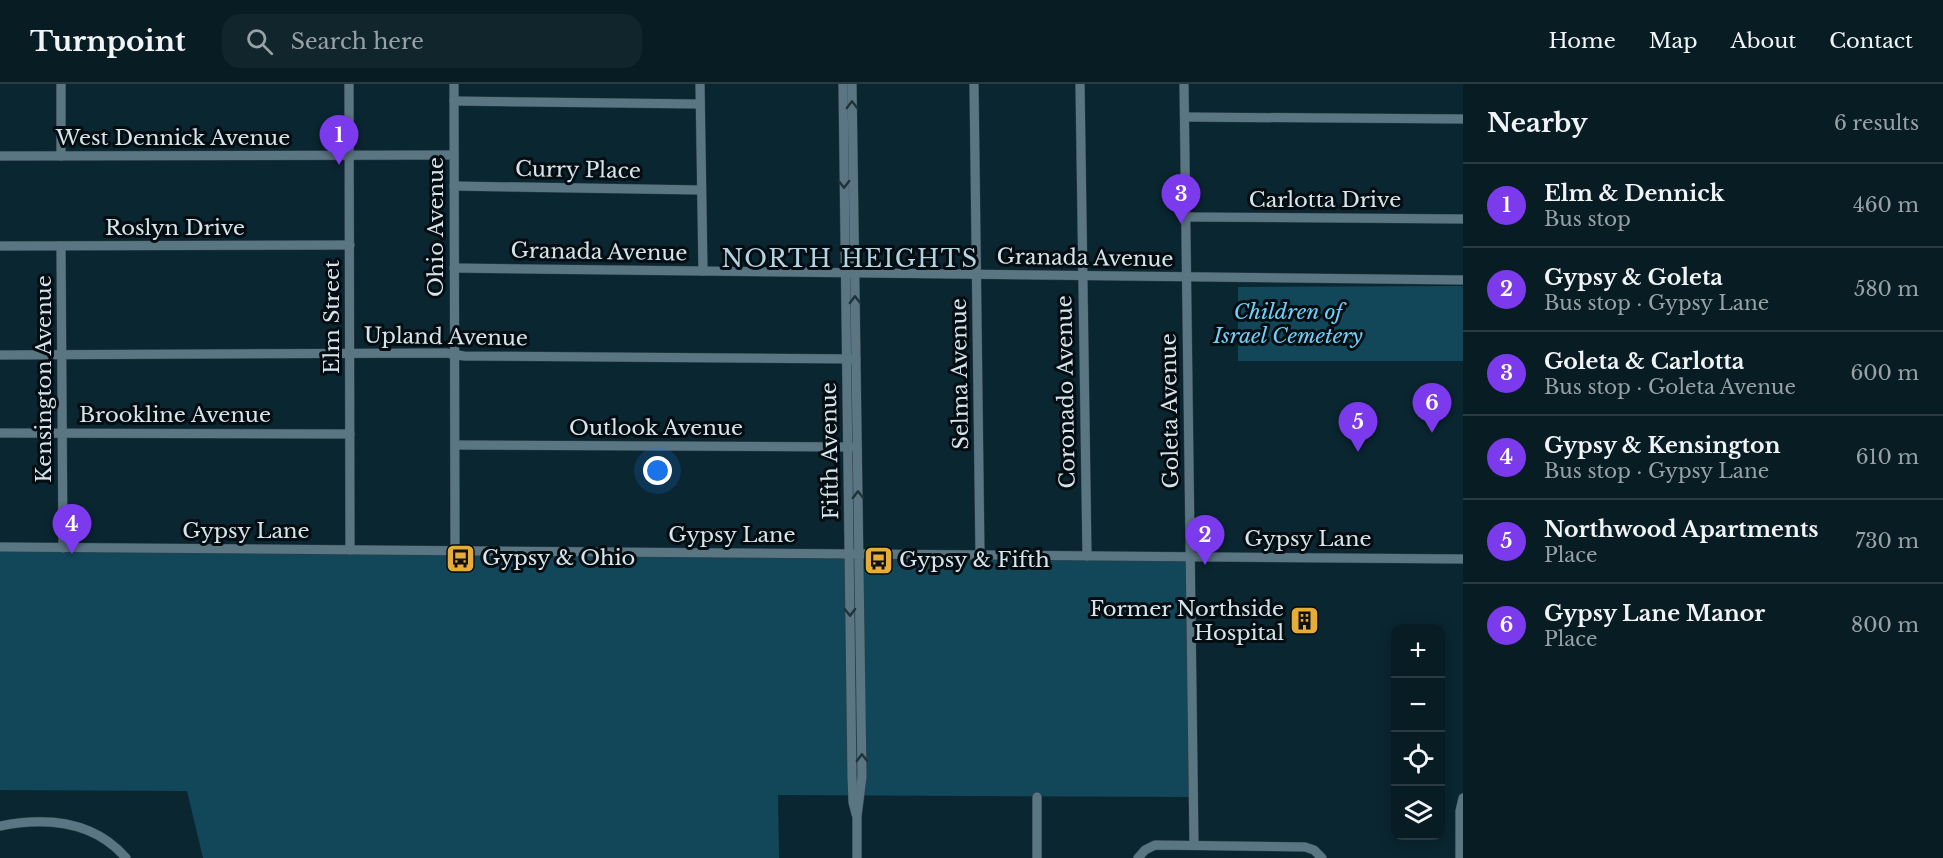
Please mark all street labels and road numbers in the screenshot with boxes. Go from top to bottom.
street label: West Dennick Avenue [55,125,290,151]
street label: Curry Place [515,156,641,184]
street label: Ohio Avenue [423,157,449,297]
street label: Carlotta Drive [1249,187,1401,213]
street label: Roslyn Drive [105,215,245,241]
street label: Granada Avenue [510,237,688,267]
street label: Granada Avenue [996,243,1174,273]
street label: Elm Street [319,260,345,374]
street label: Kensington Avenue [31,275,57,483]
street label: Coronado Avenue [1051,295,1081,489]
street label: Selma Avenue [946,298,974,450]
street label: Upland Avenue [364,323,528,351]
street label: Goleta Avenue [1156,333,1184,489]
street label: Fifth Avenue [816,382,844,520]
street label: Brookline Avenue [79,402,271,428]
street label: Outlook Avenue [569,415,743,441]
street label: Gypsy Lane [182,518,310,544]
street label: Gypsy Lane [668,522,796,548]
street label: Gypsy Lane [1244,526,1372,552]

